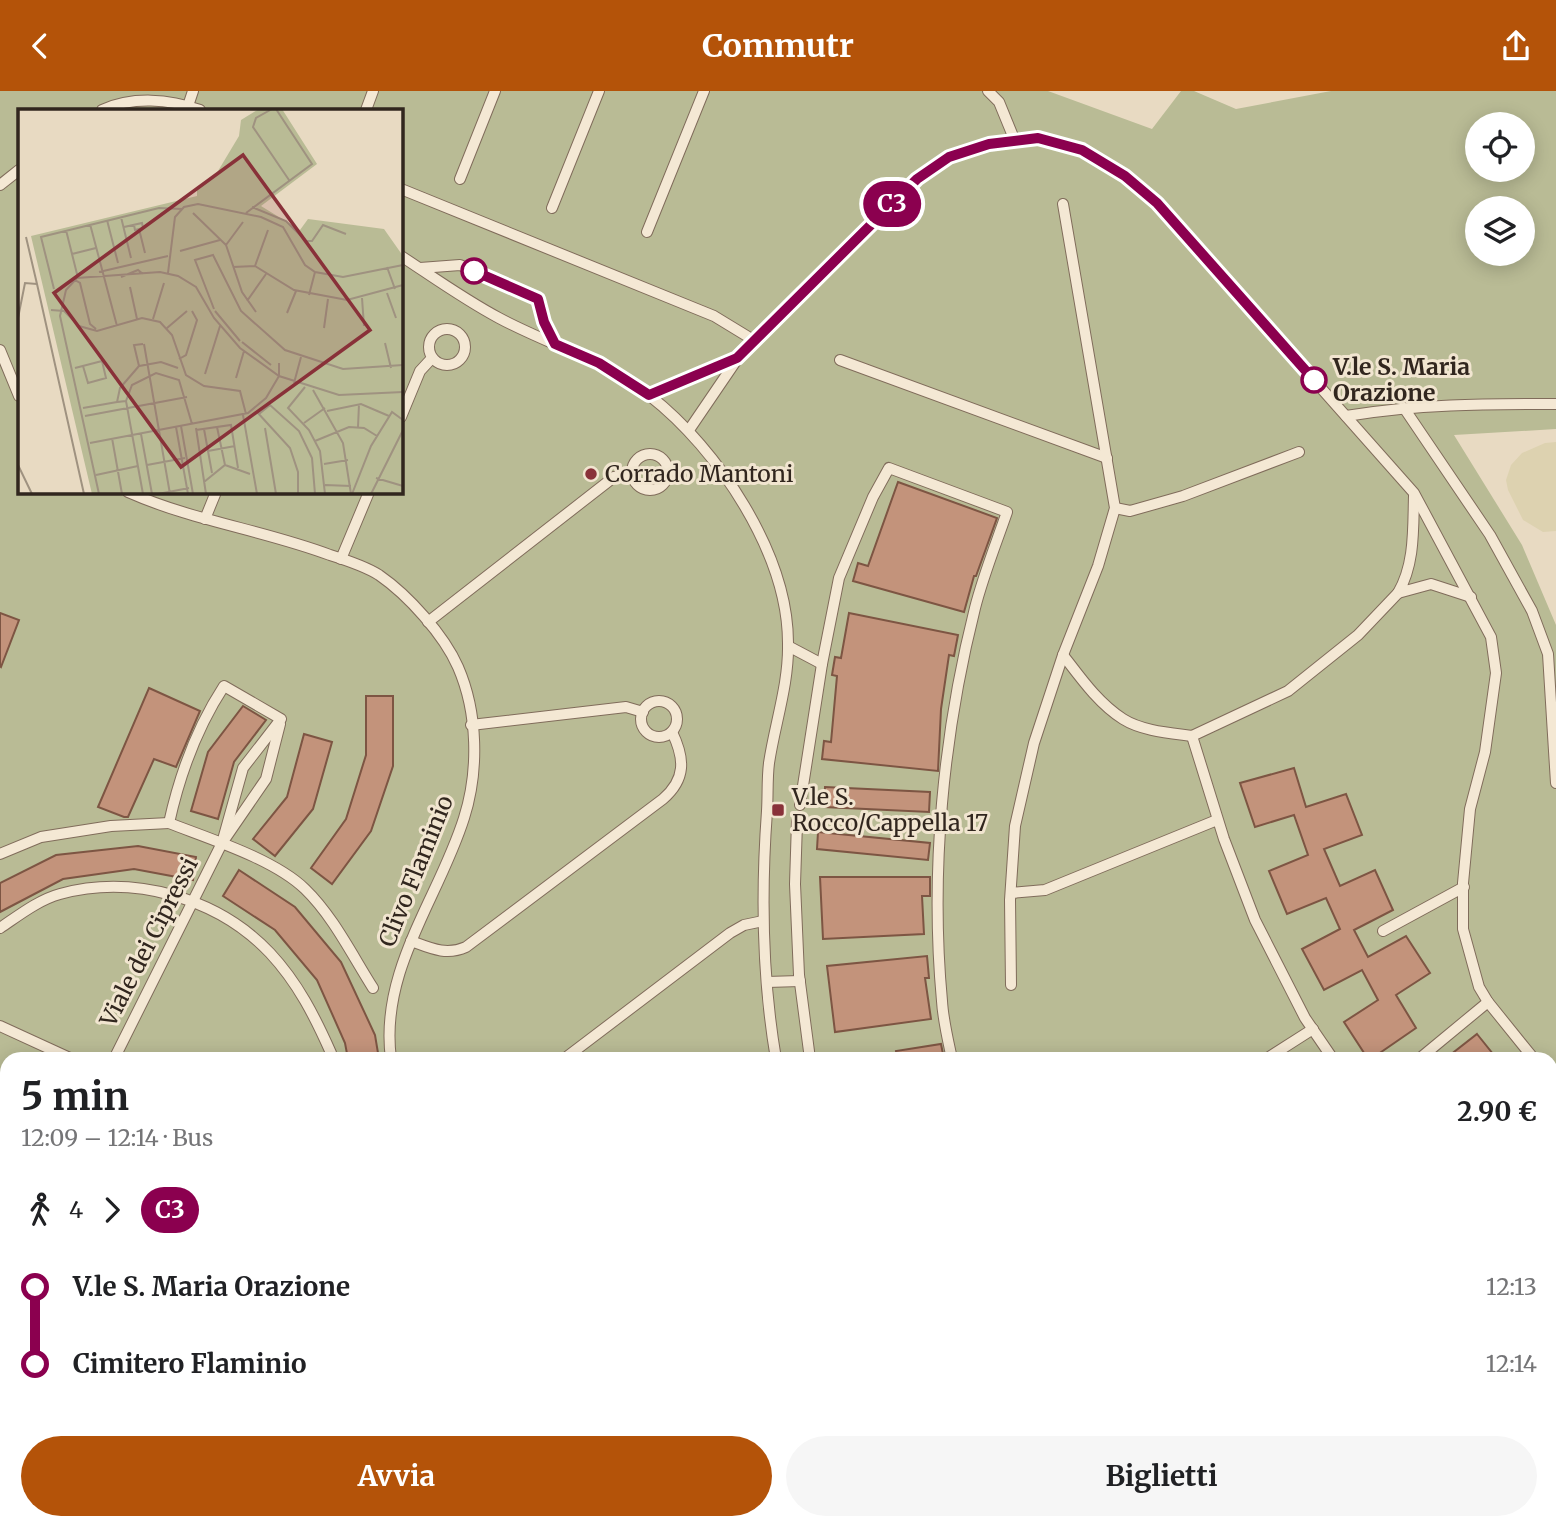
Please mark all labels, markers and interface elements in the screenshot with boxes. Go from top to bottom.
text: Commutr [702,26,854,66]
icon: back [21,27,59,65]
icon: share [1497,27,1535,65]
inset map [18,109,402,493]
map controls [1465,112,1535,266]
button: locate [1465,112,1535,182]
line badge: C3 [860,181,924,227]
text: C3 [877,188,907,219]
button: layers [1465,196,1535,266]
unlabelled marker [461,258,487,284]
place label: V.le S. Maria Orazione [1332,352,1470,407]
marker: V.le S. Maria Orazione [1301,367,1327,393]
place label: Corrado Mantoni [605,459,793,488]
marker: Corrado Mantoni [583,466,599,482]
place label: V.le S. Rocco/Cappella 17 [791,782,988,837]
street label: Clivo Flaminio [372,791,459,951]
marker: V.le S. Rocco/Cappella 17 [770,802,786,818]
street label: Viale dei Cipressi [93,852,204,1032]
text: 5 min [21,1073,129,1120]
text: 2.90 € [1457,1095,1537,1128]
text: 12:09 – 12:14 · Bus [21,1123,213,1152]
icon: walk [21,1191,59,1229]
icon: forward [93,1191,131,1229]
text: C3 [155,1194,185,1225]
text: 4 [69,1195,83,1224]
text: V.le S. Maria Orazione [73,1270,350,1303]
text: 12:13 [1486,1272,1537,1301]
text: Cimitero Flaminio [73,1347,306,1380]
text: 12:14 [1486,1349,1537,1378]
button: Avvia [21,1436,772,1516]
button: Biglietti [786,1436,1537,1516]

